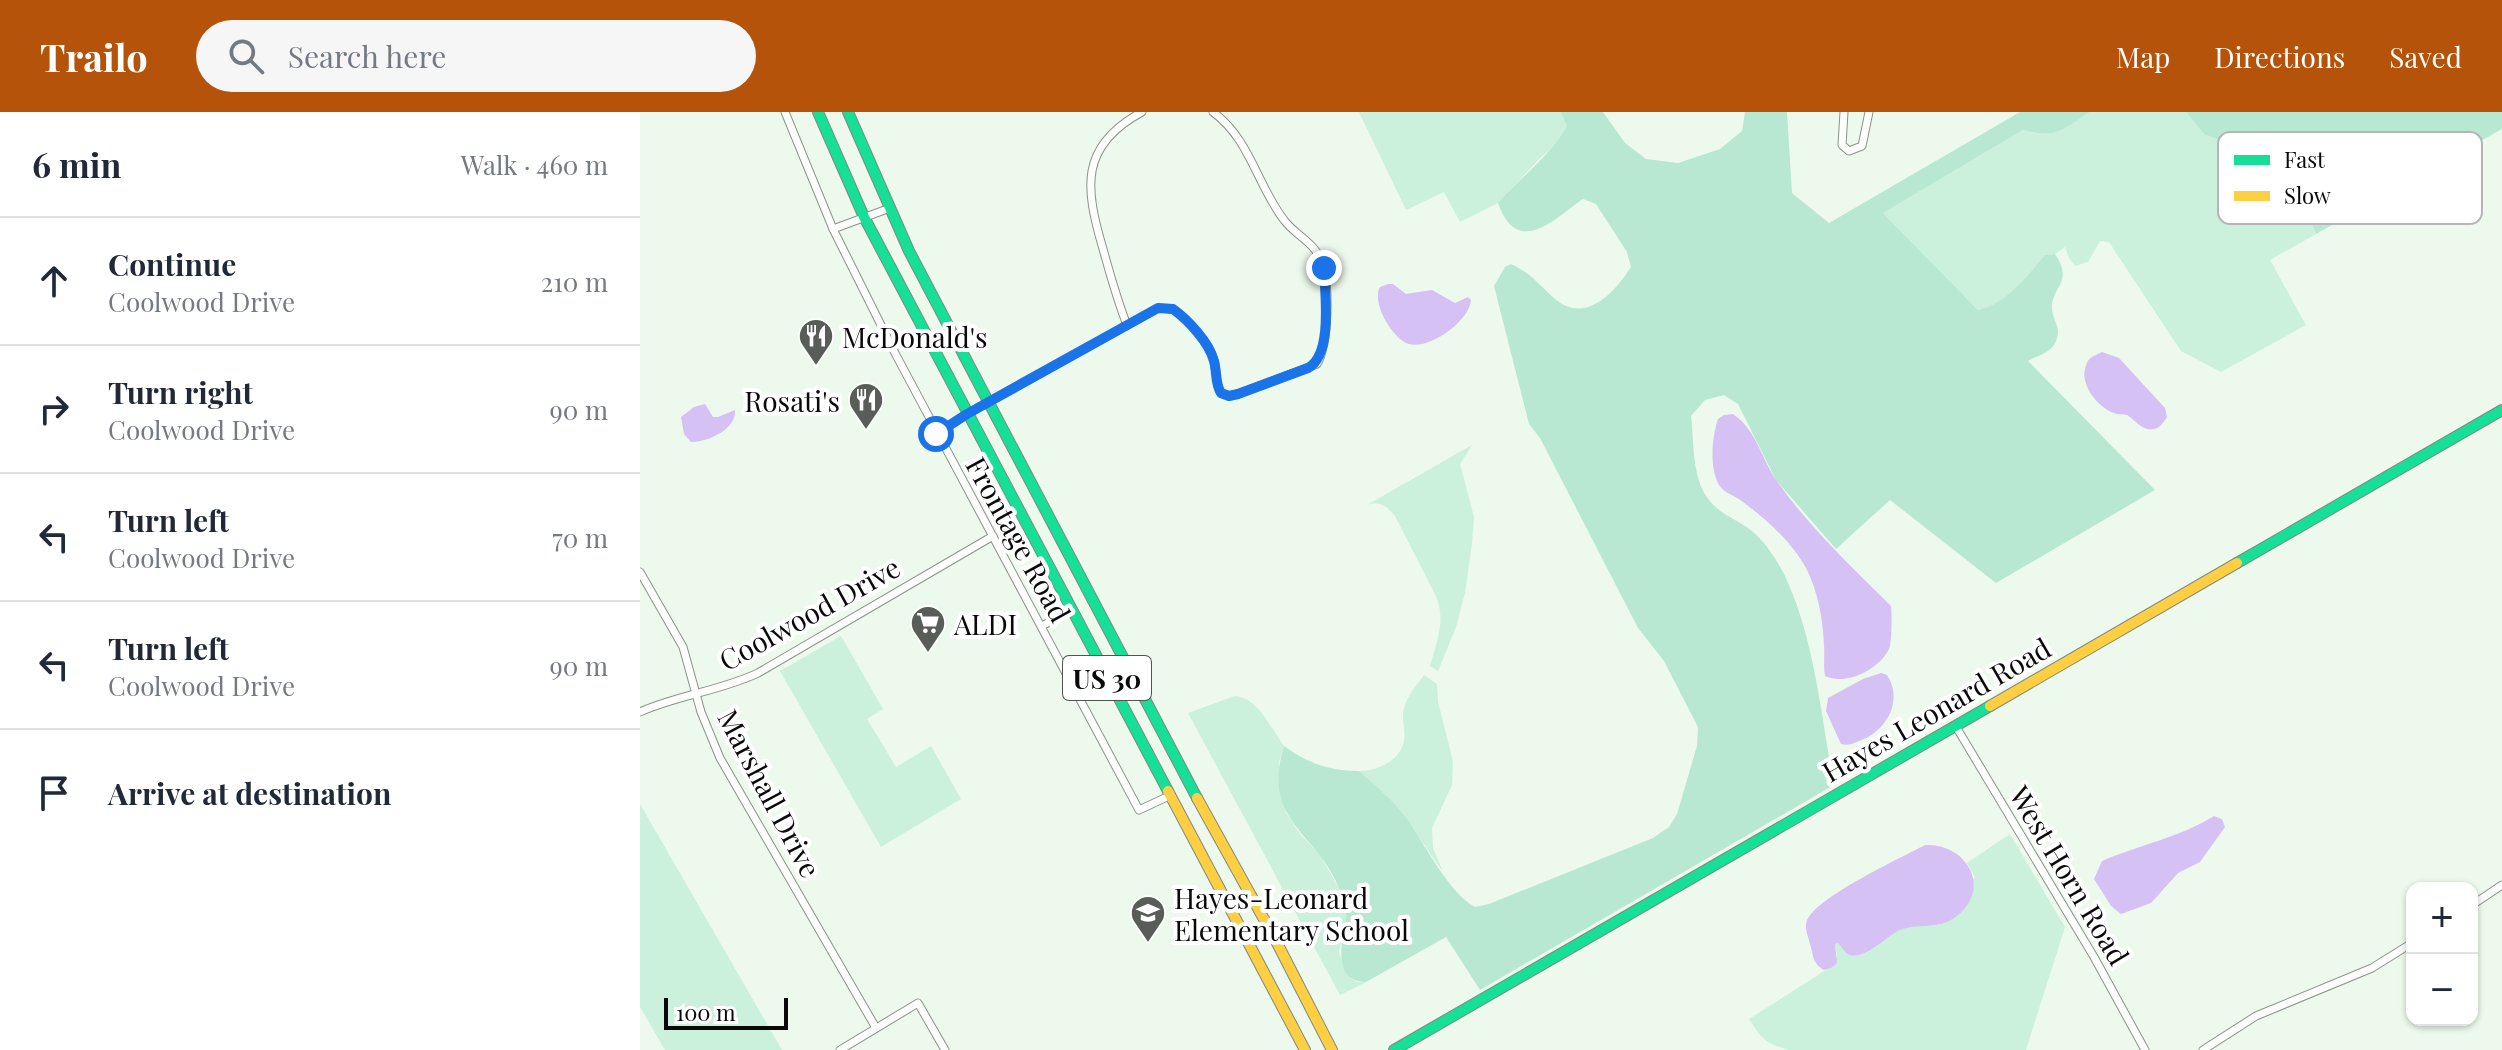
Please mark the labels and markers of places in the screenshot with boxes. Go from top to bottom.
restaurant icon: McDonald's [797,317,835,367]
place label: McDonald's [842,318,988,355]
restaurant icon: Rosati's [847,381,885,431]
place label: Rosati's [744,382,840,419]
supermarket icon: ALDI [909,604,947,654]
place label: ALDI [953,605,1017,642]
place label: Hayes-Leonard Elementary School [1174,879,1409,948]
school or university icon: Hayes-Leonard Elementary School [1129,894,1167,944]

